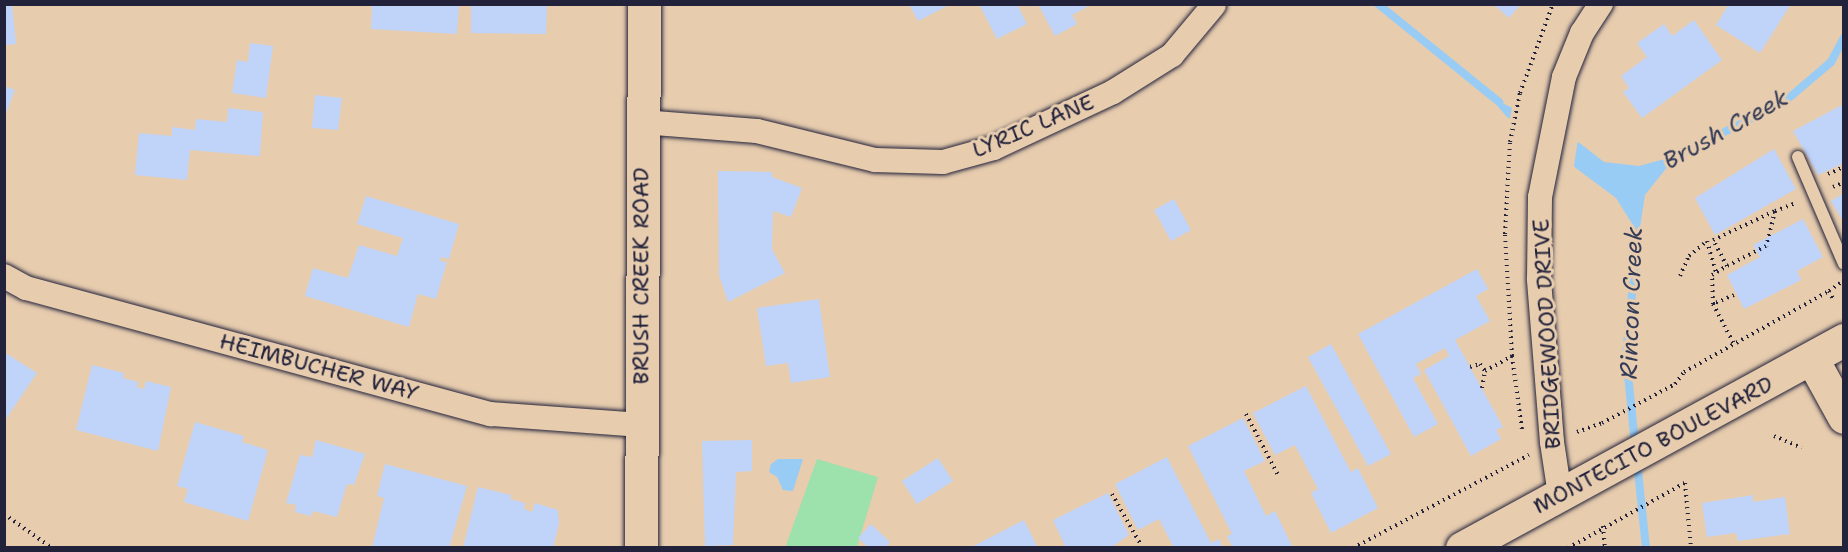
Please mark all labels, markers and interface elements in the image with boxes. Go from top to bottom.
water label: Brush Creek [1658,84,1794,176]
street label: LYRIC LANE [968,89,1098,163]
street label: BRUSH CREEK ROAD [628,167,654,385]
street label: BRIDGEWOOD DRIVE [1528,218,1566,450]
water label: Rincon Creek [1615,226,1649,380]
street label: HEIMBUCHER WAY [217,328,421,406]
street label: MONTECITO BOULEVARD [1529,371,1777,519]

